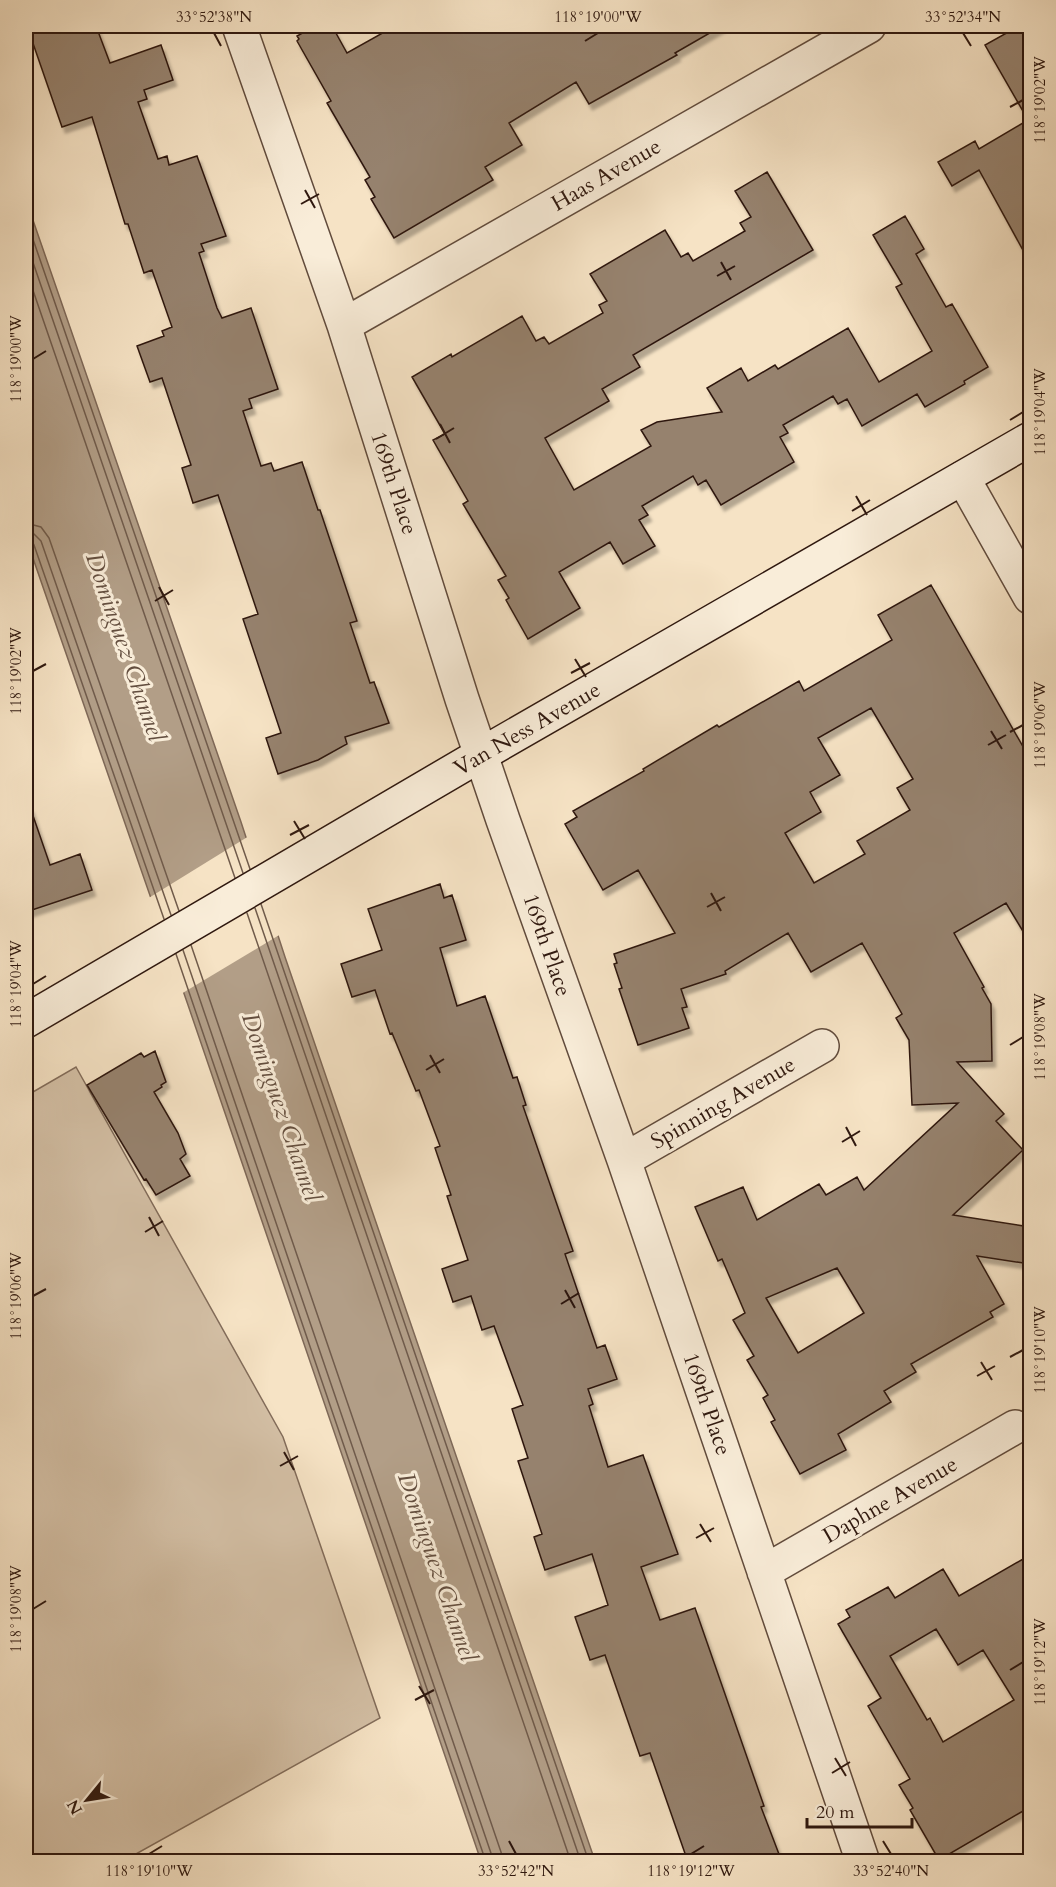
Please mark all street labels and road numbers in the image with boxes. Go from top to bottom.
street label: Haas Avenue [546,132,666,218]
street label: 169th Place [363,428,425,538]
street label: Van Ness Avenue [448,675,606,783]
street label: 169th Place [515,890,579,1000]
street label: Spinning Avenue [645,1049,801,1157]
street label: 169th Place [675,1349,739,1459]
street label: Daphne Avenue [817,1449,963,1551]

